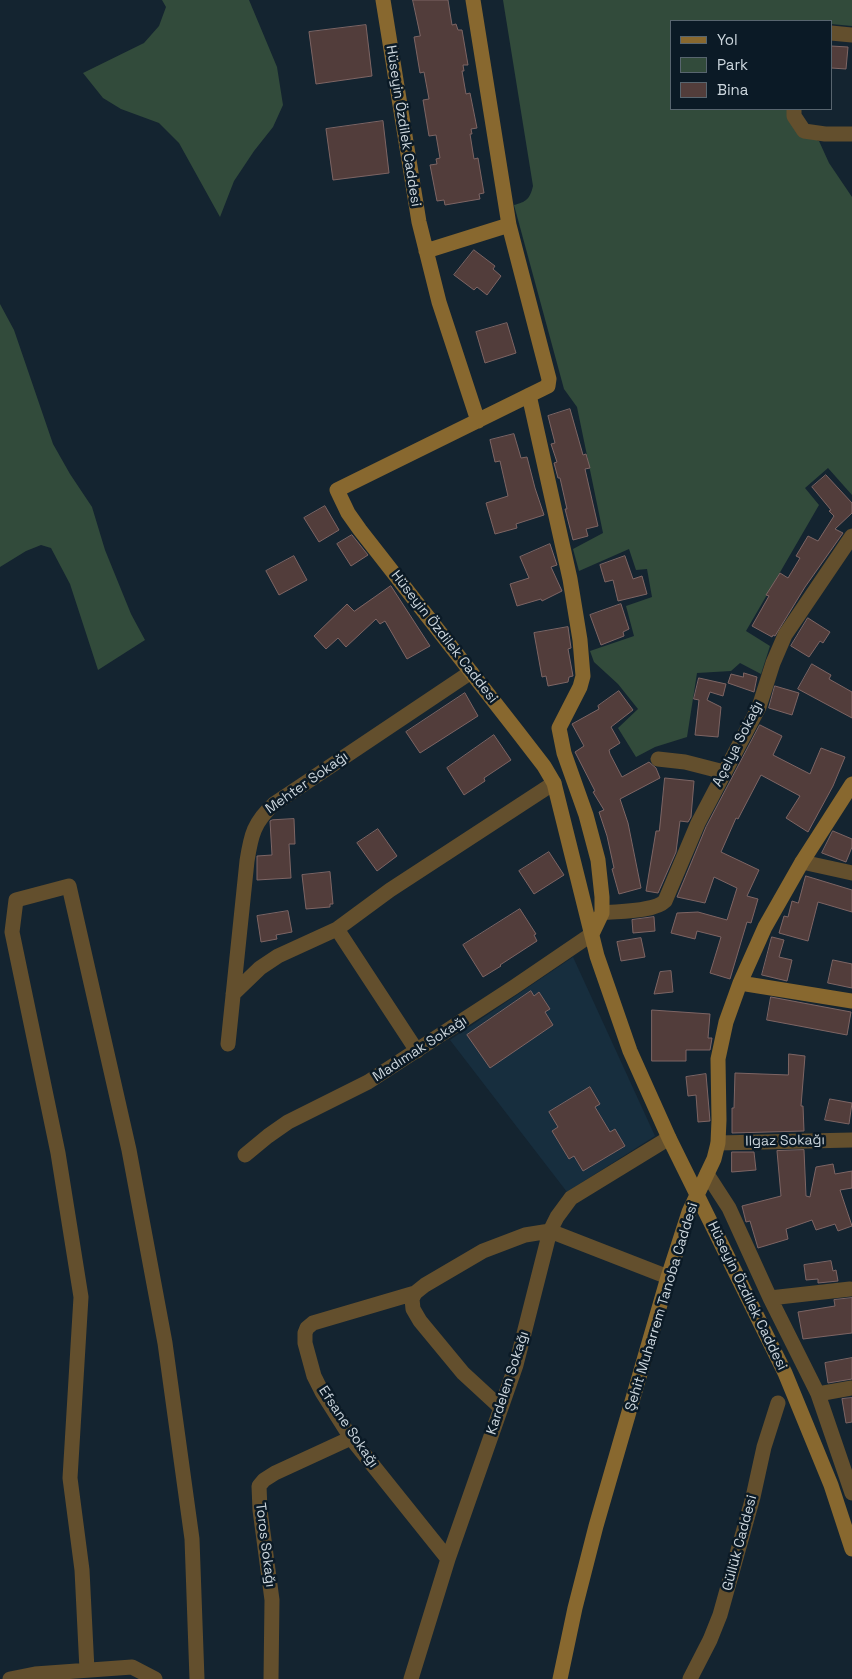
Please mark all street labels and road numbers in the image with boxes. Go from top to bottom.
street label: Hüseyin Özdilek Caddesi [382,44,424,208]
street label: Hüseyin Özdilek Caddesi [387,568,501,706]
street label: Açelya Sokağı [709,698,767,790]
street label: Mehter Sokağı [262,748,352,818]
street label: Madımak Sokağı [370,1012,470,1086]
street label: Ilgaz Sokağı [745,1132,825,1150]
street label: Şehit Muharrem Tanoba Caddesi [622,1201,702,1413]
street label: Hüseyin Özdilek Caddesi [704,1219,790,1373]
street label: Kardelen Sokağı [483,1329,533,1437]
street label: Efsane Sokağı [315,1383,381,1471]
street label: Güllük Caddesi [719,1493,761,1593]
street label: Toros Sokağı [251,1502,279,1588]

